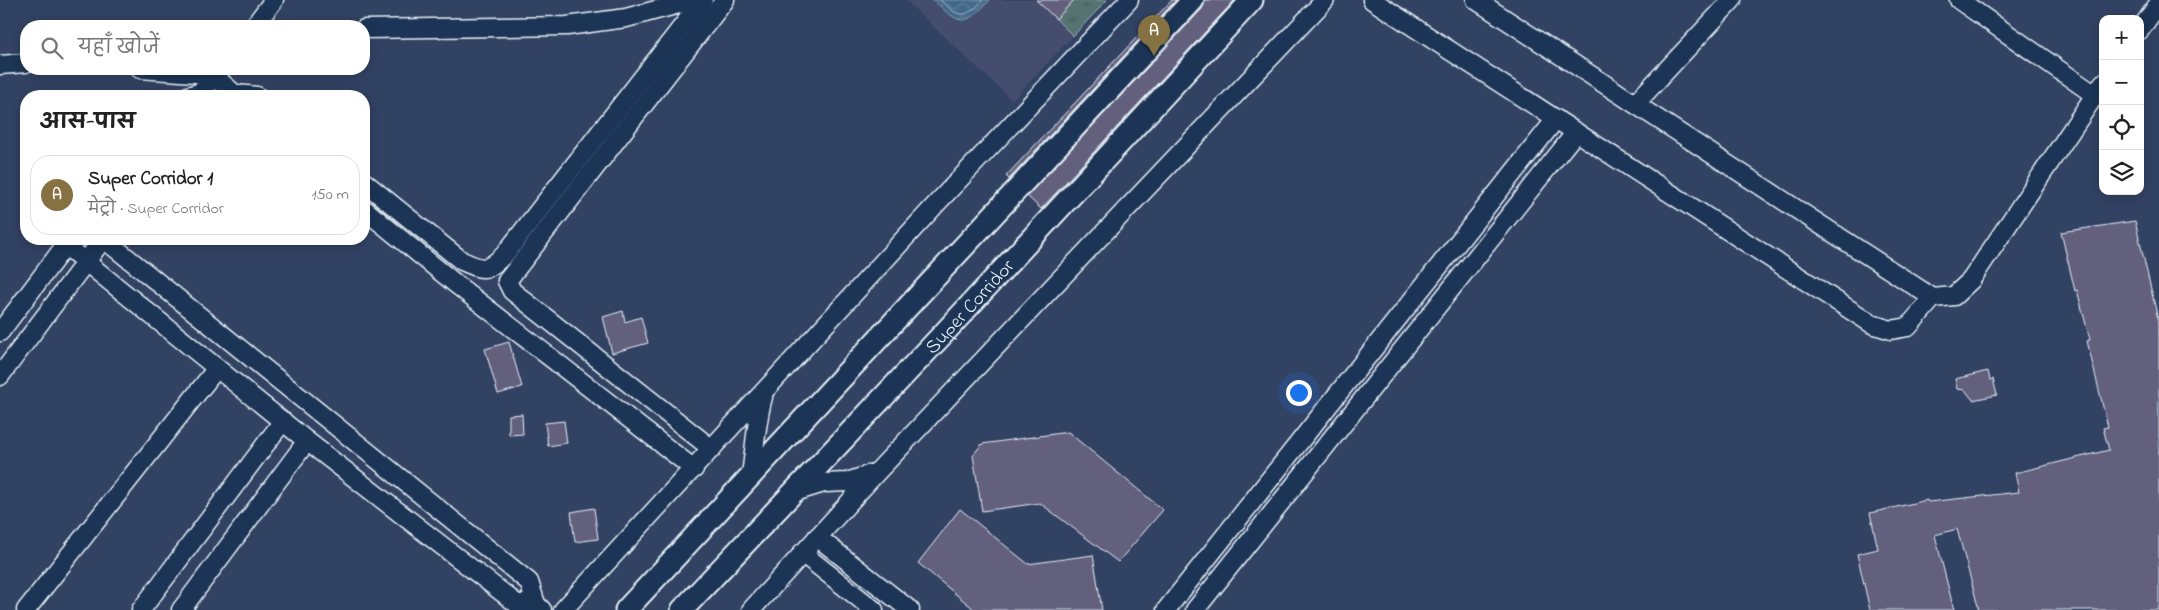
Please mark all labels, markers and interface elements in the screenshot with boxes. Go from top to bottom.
pin: A [1138,15,1170,56]
map controls [2099,15,2144,195]
button: + [2099,15,2144,60]
search box [20,20,370,75]
icon: search [38,34,66,62]
text: यहाँ खोजें [78,35,160,62]
button: − [2099,60,2144,105]
button: locate [2099,105,2144,150]
text: आस-पास [40,108,135,138]
button: layers [2099,150,2144,195]
text: Super Corridor 1 [88,166,213,193]
text: A [52,183,62,207]
text: 150 m [311,183,349,207]
text: मेट्रो · Super Corridor [88,197,224,221]
street label: Super Corridor [919,253,1023,362]
your location [1286,380,1312,406]

